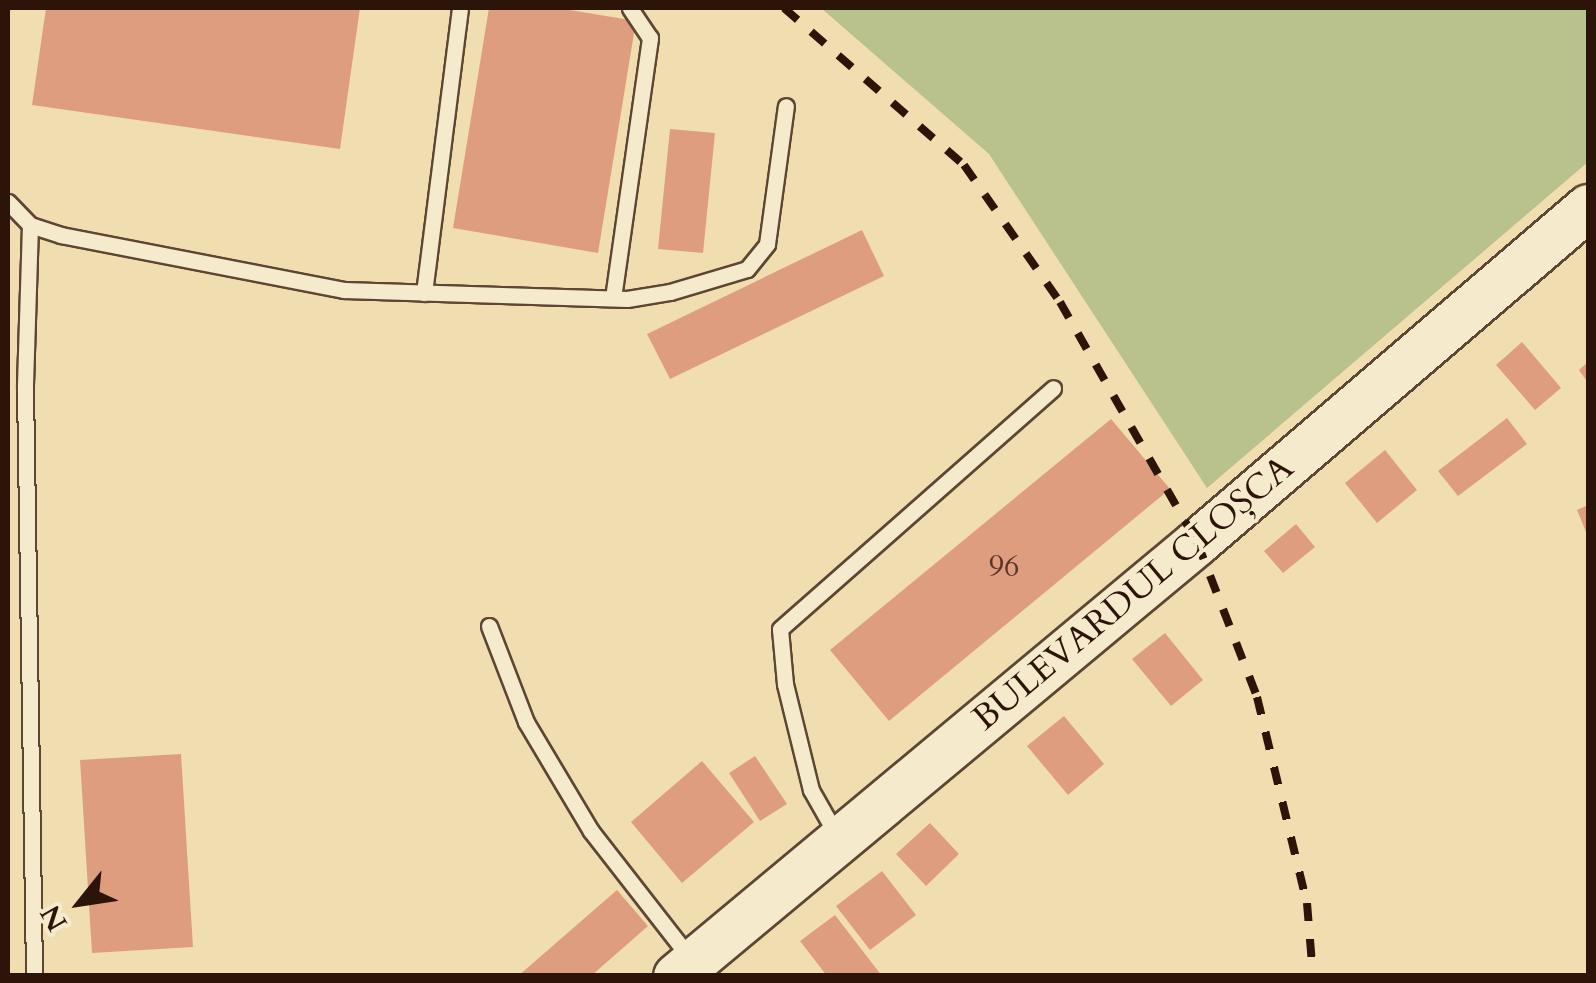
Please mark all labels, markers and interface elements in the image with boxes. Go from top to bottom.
street label: BULEVARDUL CLOȘCA [964,447,1302,739]
house number: 96 [989,549,1019,585]
north arrow [30,853,130,953]
text: N [31,898,77,938]

